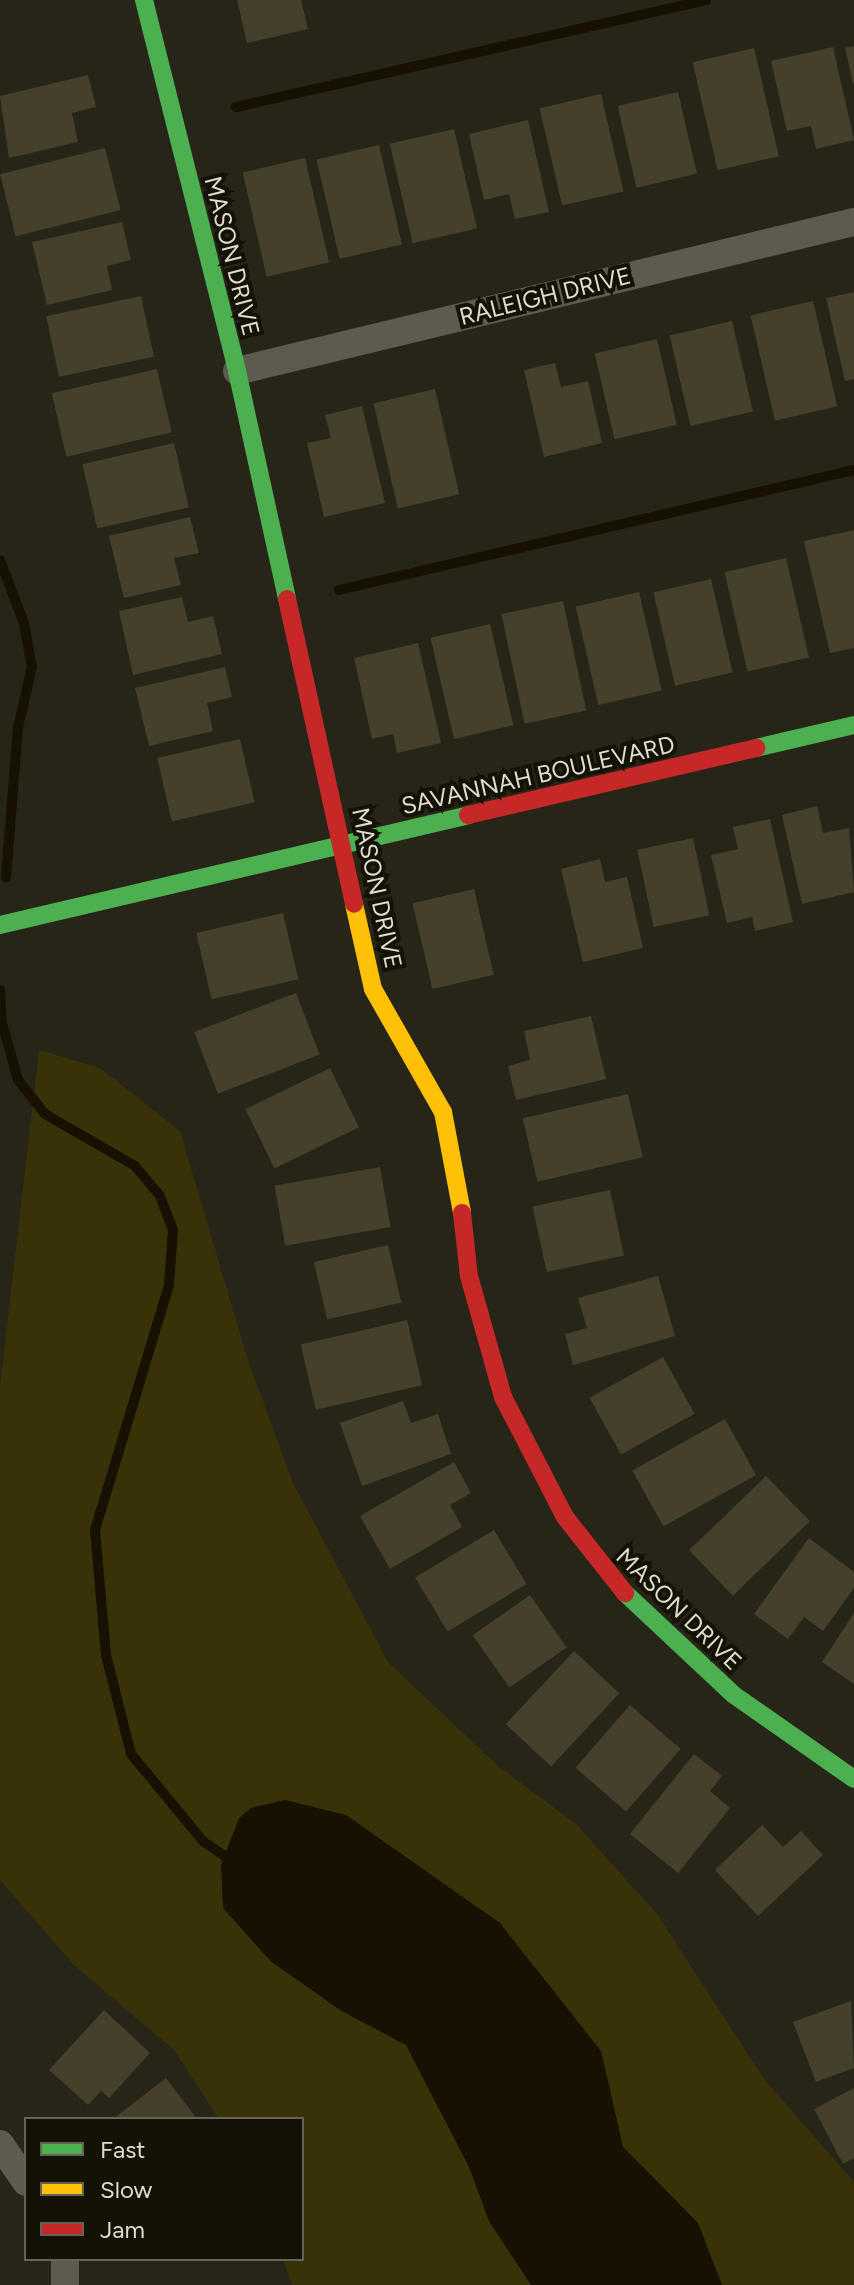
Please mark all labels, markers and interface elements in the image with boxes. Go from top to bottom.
street label: MASON DRIVE [198,173,266,339]
street label: RALEIGH DRIVE [456,261,634,331]
street label: SAVANNAH BOULEVARD [399,730,677,820]
street label: MASON DRIVE [346,805,408,971]
street label: MASON DRIVE [610,1542,748,1676]
legend [24,2117,304,2261]
text: Fast [100,2135,145,2164]
text: Slow [100,2175,152,2204]
text: Jam [100,2215,145,2244]

